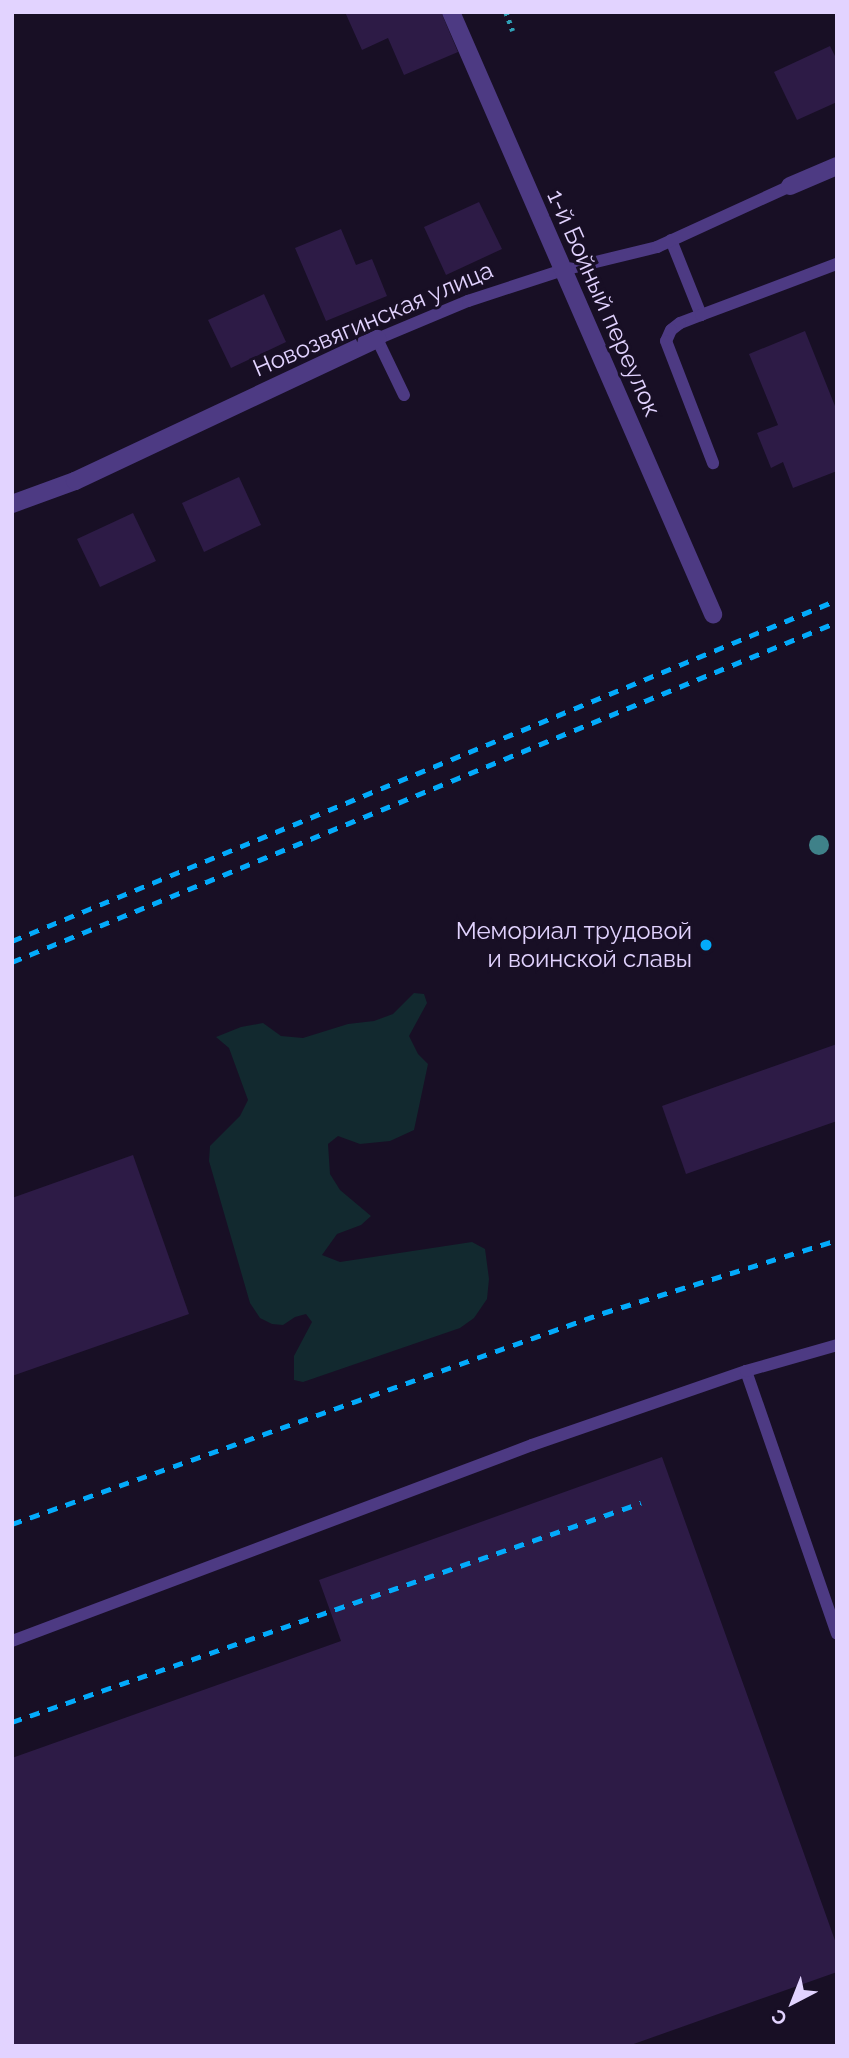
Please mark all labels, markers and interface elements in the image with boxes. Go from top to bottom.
street label: 1-й Бойный переулок [541,185,667,421]
street label: Новозвягинская улица [248,255,498,383]
place label: Мемориал трудовой и воинской славы [456,917,692,973]
marker: Мемориал трудовой и воинской славы [698,937,714,953]
north arrow [758,1967,828,2037]
text: С [767,2005,791,2030]

